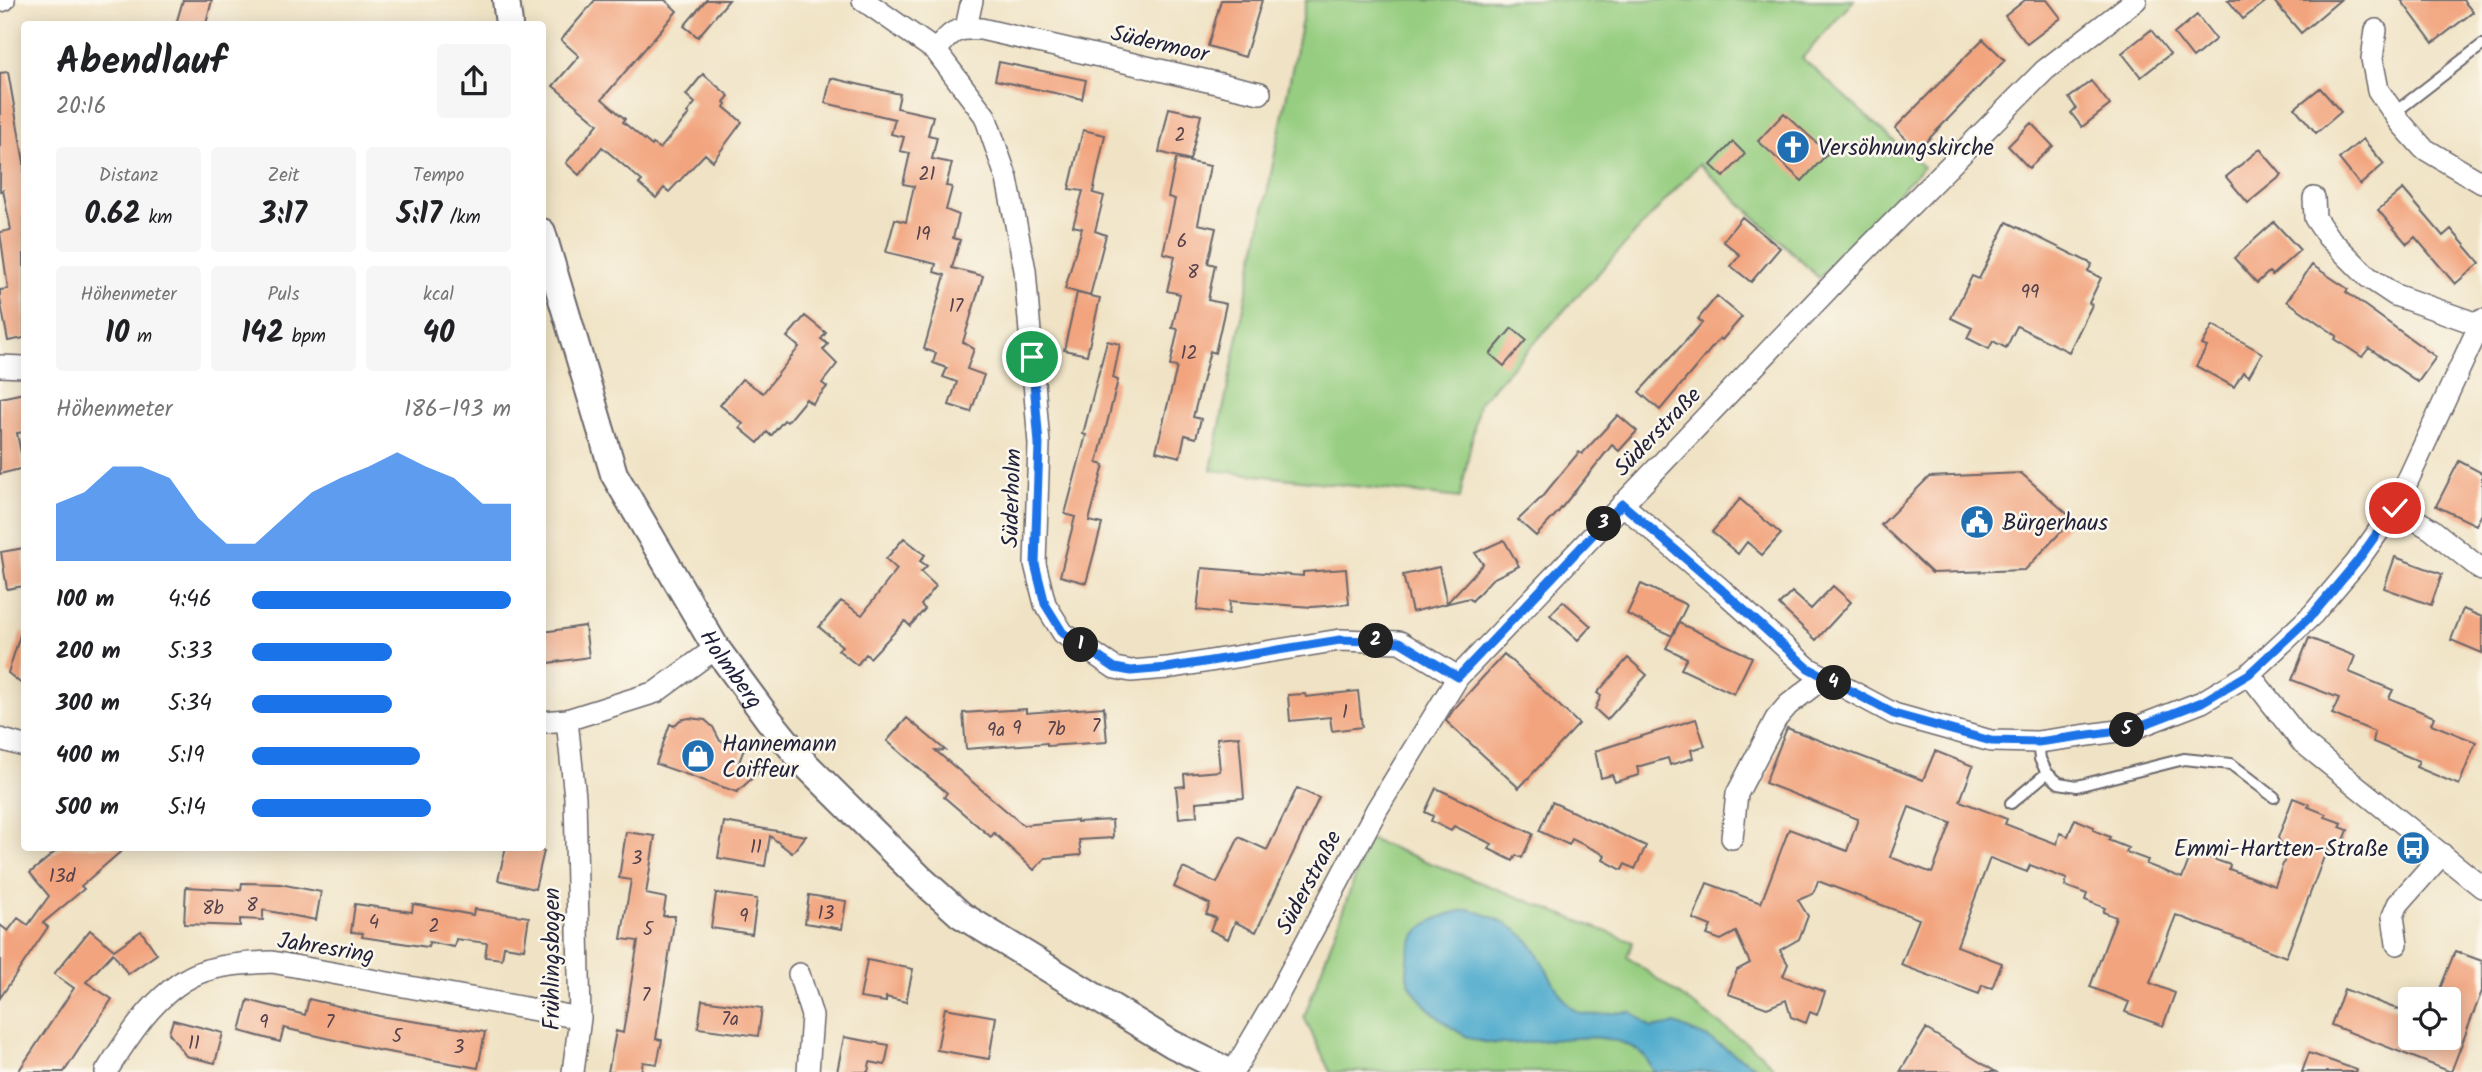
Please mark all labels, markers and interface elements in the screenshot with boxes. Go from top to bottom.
street label: Südermoor [1107,16,1213,74]
text: Abendlauf [56,33,226,93]
button: share [437,44,511,118]
text: 20:16 [56,89,107,125]
house number: 2 [1174,121,1186,151]
church icon: Versöhnungskirche [1774,128,1812,166]
place label: Versöhnungskirche [1818,131,1994,167]
house number: 21 [918,160,936,190]
text: Distanz [99,161,158,191]
text: Zeit [267,161,300,191]
text: Tempo [413,161,464,191]
text: 0.62 [85,191,141,239]
text: 3:17 [260,191,307,239]
text: 5:17 [396,191,442,239]
text: km [141,203,172,233]
text: /km [442,203,481,233]
house number: 19 [915,220,931,250]
house number: 6 [1177,227,1187,257]
house number: 8 [1187,258,1199,288]
house number: 99 [2021,278,2039,308]
text: Höhenmeter [80,280,177,310]
text: Puls [267,280,300,310]
text: kcal [423,280,454,310]
house number: 17 [949,292,965,322]
text: 10 [105,310,129,358]
text: 142 [241,310,284,358]
text: 40 [423,310,454,358]
text: m [129,322,152,352]
text: bpm [284,322,326,352]
pin [1002,327,1062,387]
icon: arrive [1013,338,1051,376]
house number: 12 [1180,339,1198,369]
street label: Süderstraße [1606,379,1711,486]
text: Höhenmeter [56,392,172,428]
text: 186–193 m [404,392,511,428]
street label: Süderholm [993,448,1033,548]
pin [2365,478,2425,538]
icon: check [2376,489,2414,527]
public building icon: Bürgerhaus [1958,503,1996,541]
pin: 3 [1586,506,1622,542]
place label: Bürgerhaus [2002,506,2108,542]
text: 3 [1598,508,1609,538]
text: 100 m [56,582,114,618]
text: 4:46 [168,582,212,618]
street label: Holmberg [689,623,771,717]
pin: 2 [1358,624,1394,658]
text: 2 [1370,625,1381,655]
pin: 1 [1064,628,1098,662]
text: 1 [1078,629,1083,659]
text: 200 m [56,634,121,670]
text: 5:33 [168,634,212,670]
pin: 4 [1816,666,1852,700]
text: 4 [1828,667,1839,697]
text: 300 m [56,686,120,722]
text: 5:34 [168,686,212,722]
house number: 1 [1342,698,1348,728]
house number: 7 [1092,712,1102,742]
pin: 5 [2110,712,2144,748]
house number: 9 [1012,714,1022,744]
text: 5 [2122,714,2131,744]
house number: 7b [1047,715,1065,745]
house number: 9a [987,716,1005,746]
place label: Hannemann Coiffeur [722,727,837,789]
shop icon: Hannemann Coiffeur [679,737,717,775]
text: 400 m [56,738,120,774]
text: 5:19 [168,738,204,774]
text: 500 m [56,790,119,826]
text: 5:14 [168,790,206,826]
street label: Süderstraße [1267,824,1352,942]
bus stop icon: Emmi-Hartten-Straße [2394,829,2432,867]
place label: Emmi-Hartten-Straße [2174,832,2388,868]
house number: 11 [750,833,762,863]
house number: 3 [632,844,643,874]
house number: 13d [49,862,76,892]
street label: Frühlingsbogen [535,887,571,1031]
house number: 8 [246,891,258,921]
house number: 8b [202,894,224,924]
house number: 13 [818,899,835,929]
house number: 9 [739,902,749,932]
house number: 4 [369,908,379,938]
house number: 2 [428,912,440,942]
house number: 5 [643,915,655,945]
street label: Jahresring [275,924,377,974]
house number: 7 [642,981,652,1011]
map controls [2398,987,2461,1050]
button: locate [2398,987,2461,1050]
house number: 7a [721,1005,739,1035]
house number: 9 [259,1008,269,1038]
house number: 7 [326,1008,336,1038]
house number: 5 [392,1022,404,1052]
house number: 11 [188,1029,200,1059]
house number: 3 [454,1033,465,1063]

